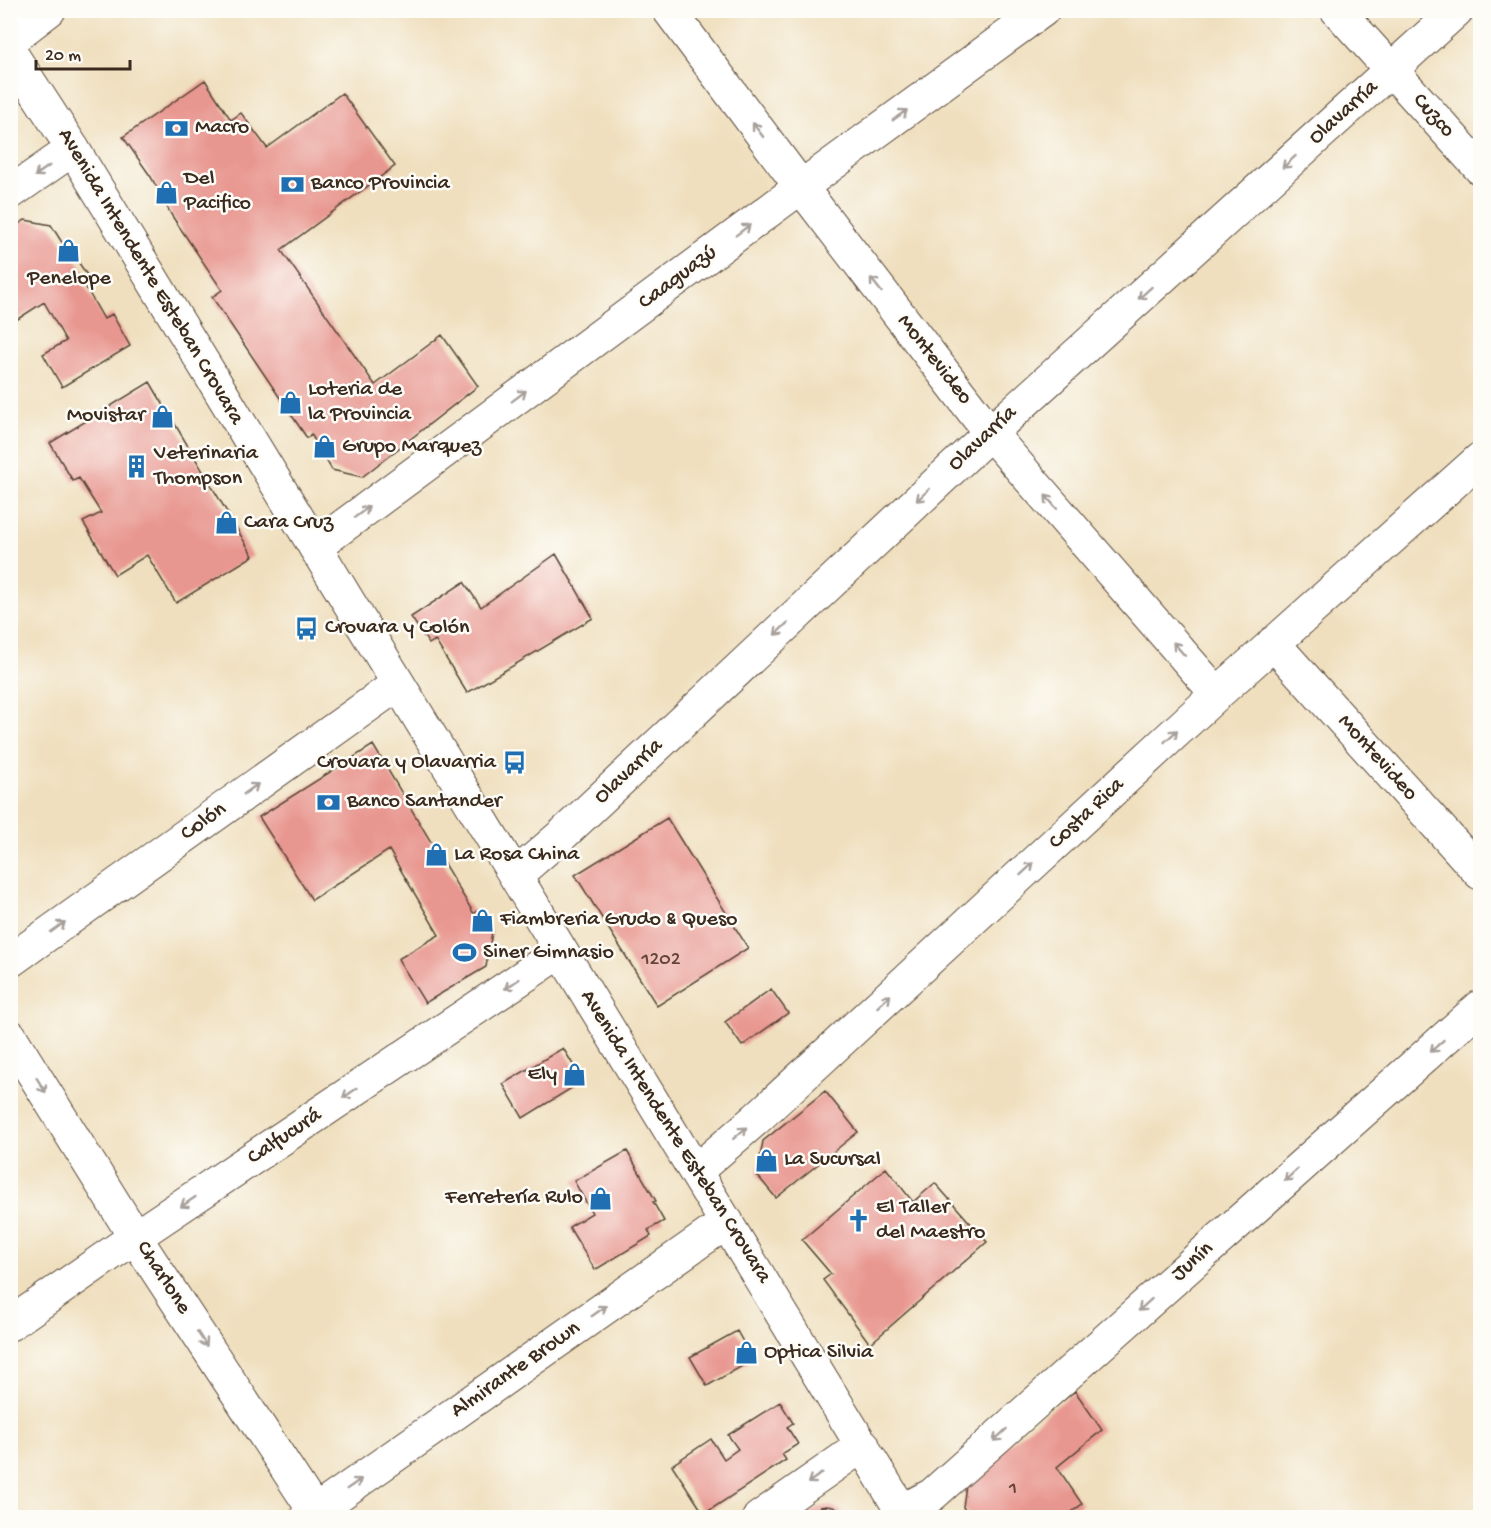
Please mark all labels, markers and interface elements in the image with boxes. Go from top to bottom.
scale bar [36,33,130,71]
text: 20 m [45,46,81,67]
street label: Olavarría [1304,74,1385,151]
street label: Cuzco [1406,88,1460,144]
one-way arrow [892,109,908,121]
bank icon: Macro [164,115,190,141]
place label: Macro [195,115,249,141]
one-way arrow [752,122,764,138]
street label: Avenida Intendente Esteban Crovara [51,124,249,431]
one-way arrow [1282,155,1297,169]
one-way arrow [34,165,50,177]
place label: Del Pacifico [182,166,251,217]
bank icon: Banco Provincia [280,171,306,197]
place label: Banco Provincia [310,171,451,197]
shop icon: Del Pacifico [153,179,179,205]
one-way arrow [734,224,750,236]
shop icon: Penelope [56,237,82,263]
street label: Caaguazú [634,240,722,316]
place label: Penelope [26,266,112,292]
one-way arrow [870,277,883,293]
one-way arrow [1137,286,1152,300]
street label: Montevideo [891,310,977,410]
place label: Loteria de la Provincia [308,377,412,428]
shop icon: Loteria de la Provincia [277,390,303,416]
one-way arrow [510,390,526,402]
street label: Olavarría [943,400,1023,477]
place label: Movistar [67,403,147,429]
shop icon: Movistar [150,403,176,429]
shop icon: Grupo Marquez [311,434,337,460]
place label: Grupo Marquez [342,434,483,460]
place label: Veterinaria Thompson [152,441,259,492]
building icon: Veterinaria Thompson [123,454,149,480]
one-way arrow [916,488,931,503]
one-way arrow [1044,494,1057,510]
one-way arrow [354,506,370,519]
shop icon: Cara Cruz [213,510,239,536]
place label: Cara Cruz [244,510,334,536]
bus stop icon: Crovara y Colón [294,615,320,641]
place label: Crovara y Colón [325,615,470,641]
one-way arrow [774,622,789,636]
one-way arrow [1172,642,1186,657]
street label: Montevideo [1331,709,1423,807]
one-way arrow [1163,729,1178,744]
street label: Olavarría [589,733,669,810]
place label: Crovara y Olavarria [317,750,497,776]
bus stop icon: Crovara y Olavarria [501,750,527,776]
street label: Costa Rica [1044,772,1131,856]
one-way arrow [243,783,259,795]
bank icon: Banco Santander [316,789,342,815]
place label: Banco Santander [346,789,504,815]
street label: Colón [176,796,232,847]
shop icon: La Rosa China [423,842,449,868]
place label: La Rosa China [454,842,580,868]
one-way arrow [1020,862,1035,876]
shop icon: Fiambreria Grudo & Queso [469,907,495,933]
place label: Fiambreria Grudo & Queso [499,907,737,933]
one-way arrow [50,920,66,933]
sports icon: Siner Gimnasio [452,940,478,966]
place label: Siner Gimnasio [483,940,614,966]
house number: 1202 [640,949,681,972]
one-way arrow [504,979,521,991]
street label: Avenida Intendente Esteban Crovara [574,986,777,1289]
one-way arrow [876,994,891,1008]
one-way arrow [1430,1039,1445,1053]
place label: Ely [528,1062,557,1088]
shop icon: Ely [562,1062,588,1088]
one-way arrow [36,1076,48,1093]
one-way arrow [342,1087,359,1099]
street label: Calfucurá [243,1102,328,1171]
one-way arrow [732,1126,747,1140]
shop icon: La Sucursal [753,1147,779,1173]
place label: La Sucursal [784,1147,881,1173]
one-way arrow [1284,1168,1299,1182]
place label: Ferretería Rulo [444,1185,583,1211]
shop icon: Ferretería Rulo [588,1185,614,1211]
place label: El Taller del Maestro [876,1195,985,1246]
one-way arrow [180,1196,197,1208]
church icon: El Taller del Maestro [845,1208,871,1234]
street label: Junín [1167,1236,1220,1288]
street label: Charlone [130,1237,197,1320]
one-way arrow [1138,1298,1153,1312]
one-way arrow [591,1305,607,1317]
street label: Almirante Brown [446,1315,586,1424]
one-way arrow [196,1330,208,1346]
shop icon: Optica Silvia [733,1340,759,1366]
place label: Optica Silvia [764,1340,874,1366]
one-way arrow [992,1428,1007,1442]
one-way arrow [806,1472,823,1485]
one-way arrow [345,1478,361,1490]
house number: 1 [1008,1478,1017,1501]

